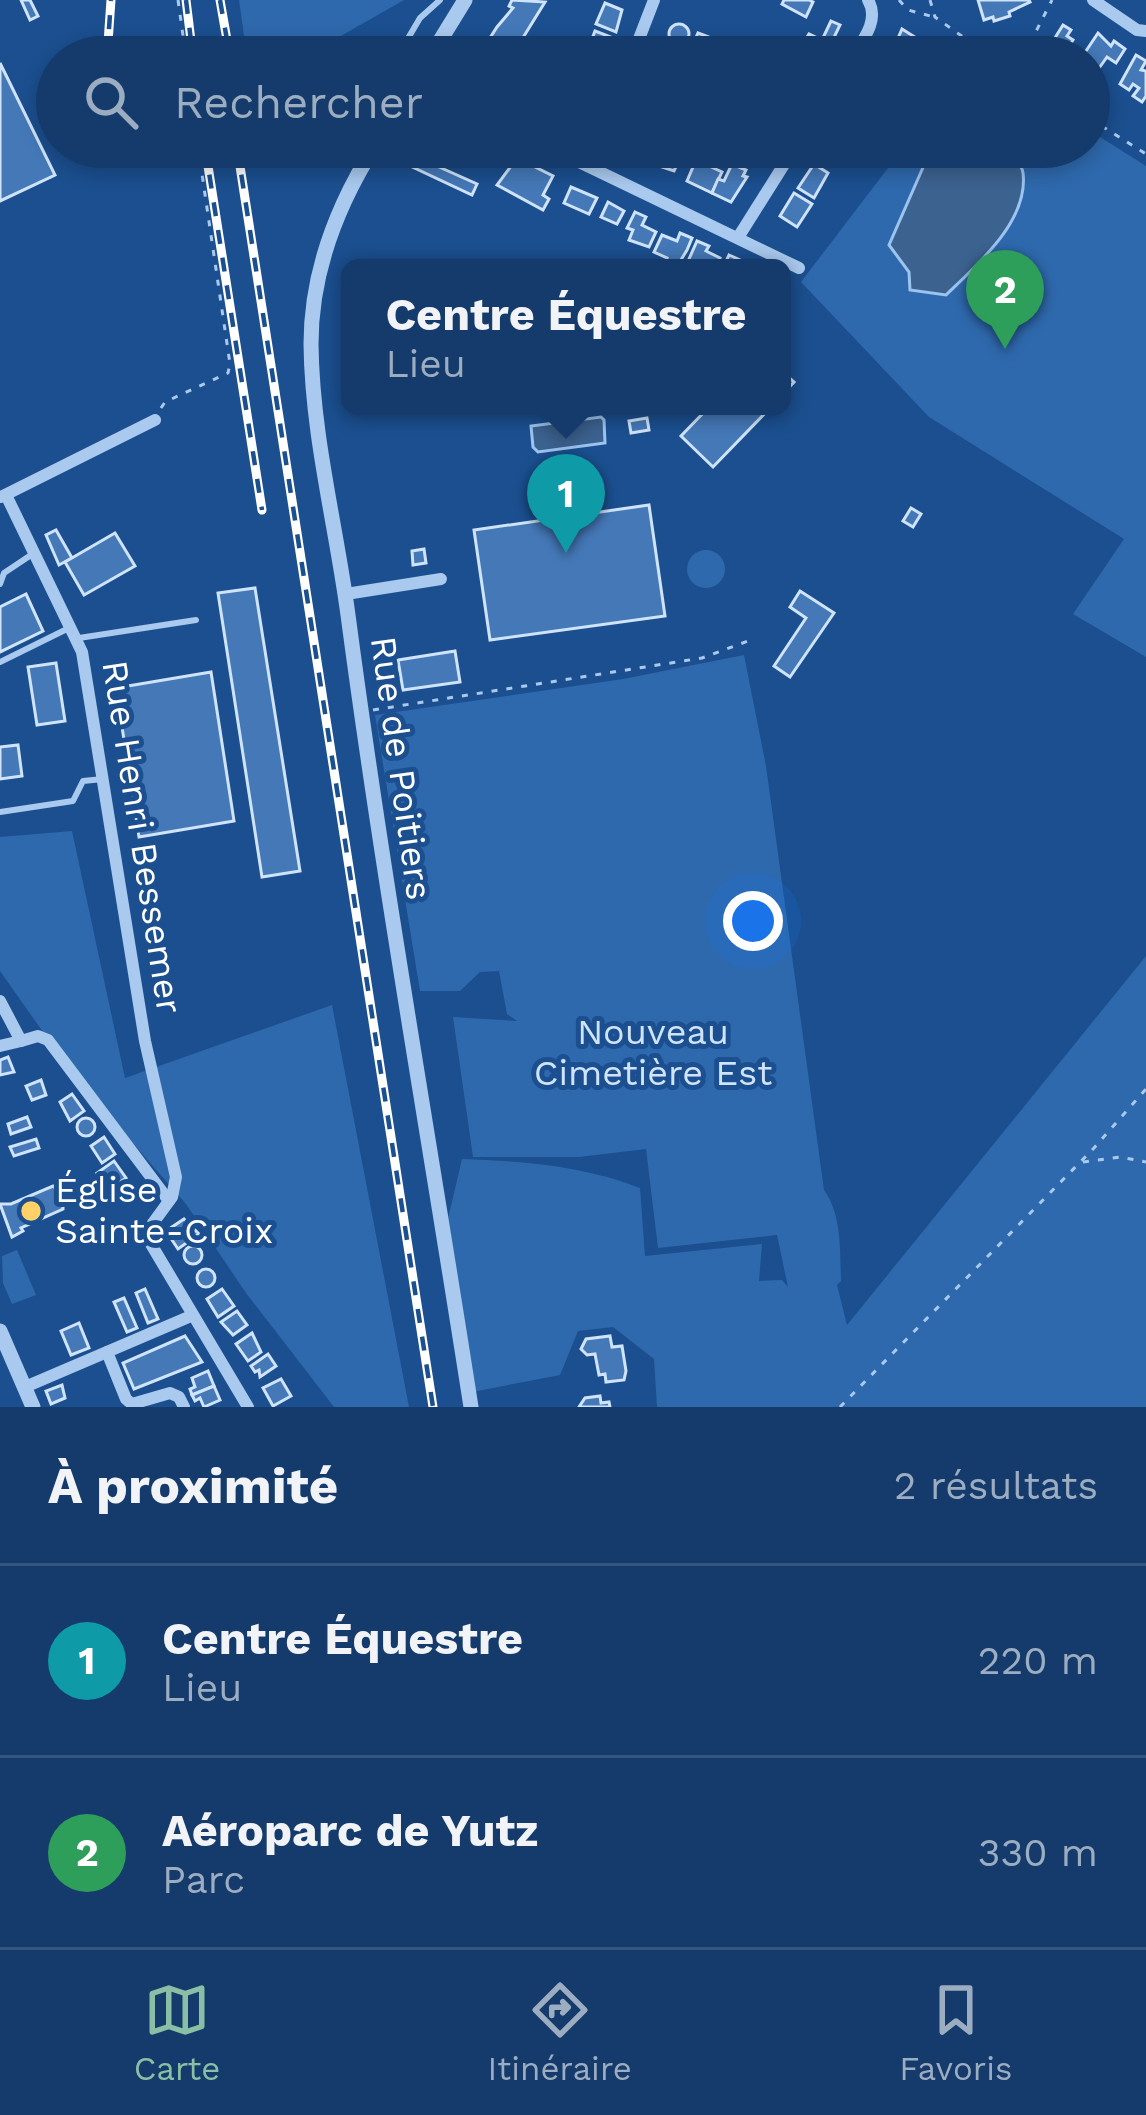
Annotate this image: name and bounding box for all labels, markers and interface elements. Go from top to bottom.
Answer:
search box [36,36,1110,168]
icon: search [78,69,144,135]
text: Rechercher [174,76,423,129]
pin: 2 [966,250,1044,349]
popup [341,259,791,415]
text: Centre Équestre [385,288,747,341]
text: Lieu [385,341,466,386]
pin: 1 [527,454,605,553]
street label: Rue de Poitiers [362,634,440,902]
street label: Rue Henri Bessemer [93,657,191,1017]
your location [723,891,783,951]
park label: Nouveau Cimetière Est [534,1011,772,1094]
place label: Église Sainte-Croix [55,1169,273,1252]
marker: Église Sainte-Croix [18,1198,44,1224]
text: À proximité [48,1456,338,1515]
text: 2 résultats [894,1463,1098,1508]
text: Centre Équestre [162,1612,523,1665]
text: 1 [79,1638,95,1683]
text: 220 m [978,1638,1098,1683]
text: Lieu [162,1665,242,1710]
text: Aéroparc de Yutz [162,1804,538,1857]
text: 2 [75,1830,99,1875]
text: 330 m [978,1830,1098,1875]
text: Parc [162,1857,245,1902]
tab: Carte [134,1977,220,2088]
tab: Itinéraire [488,1977,632,2088]
tab: Favoris [899,1977,1012,2088]

